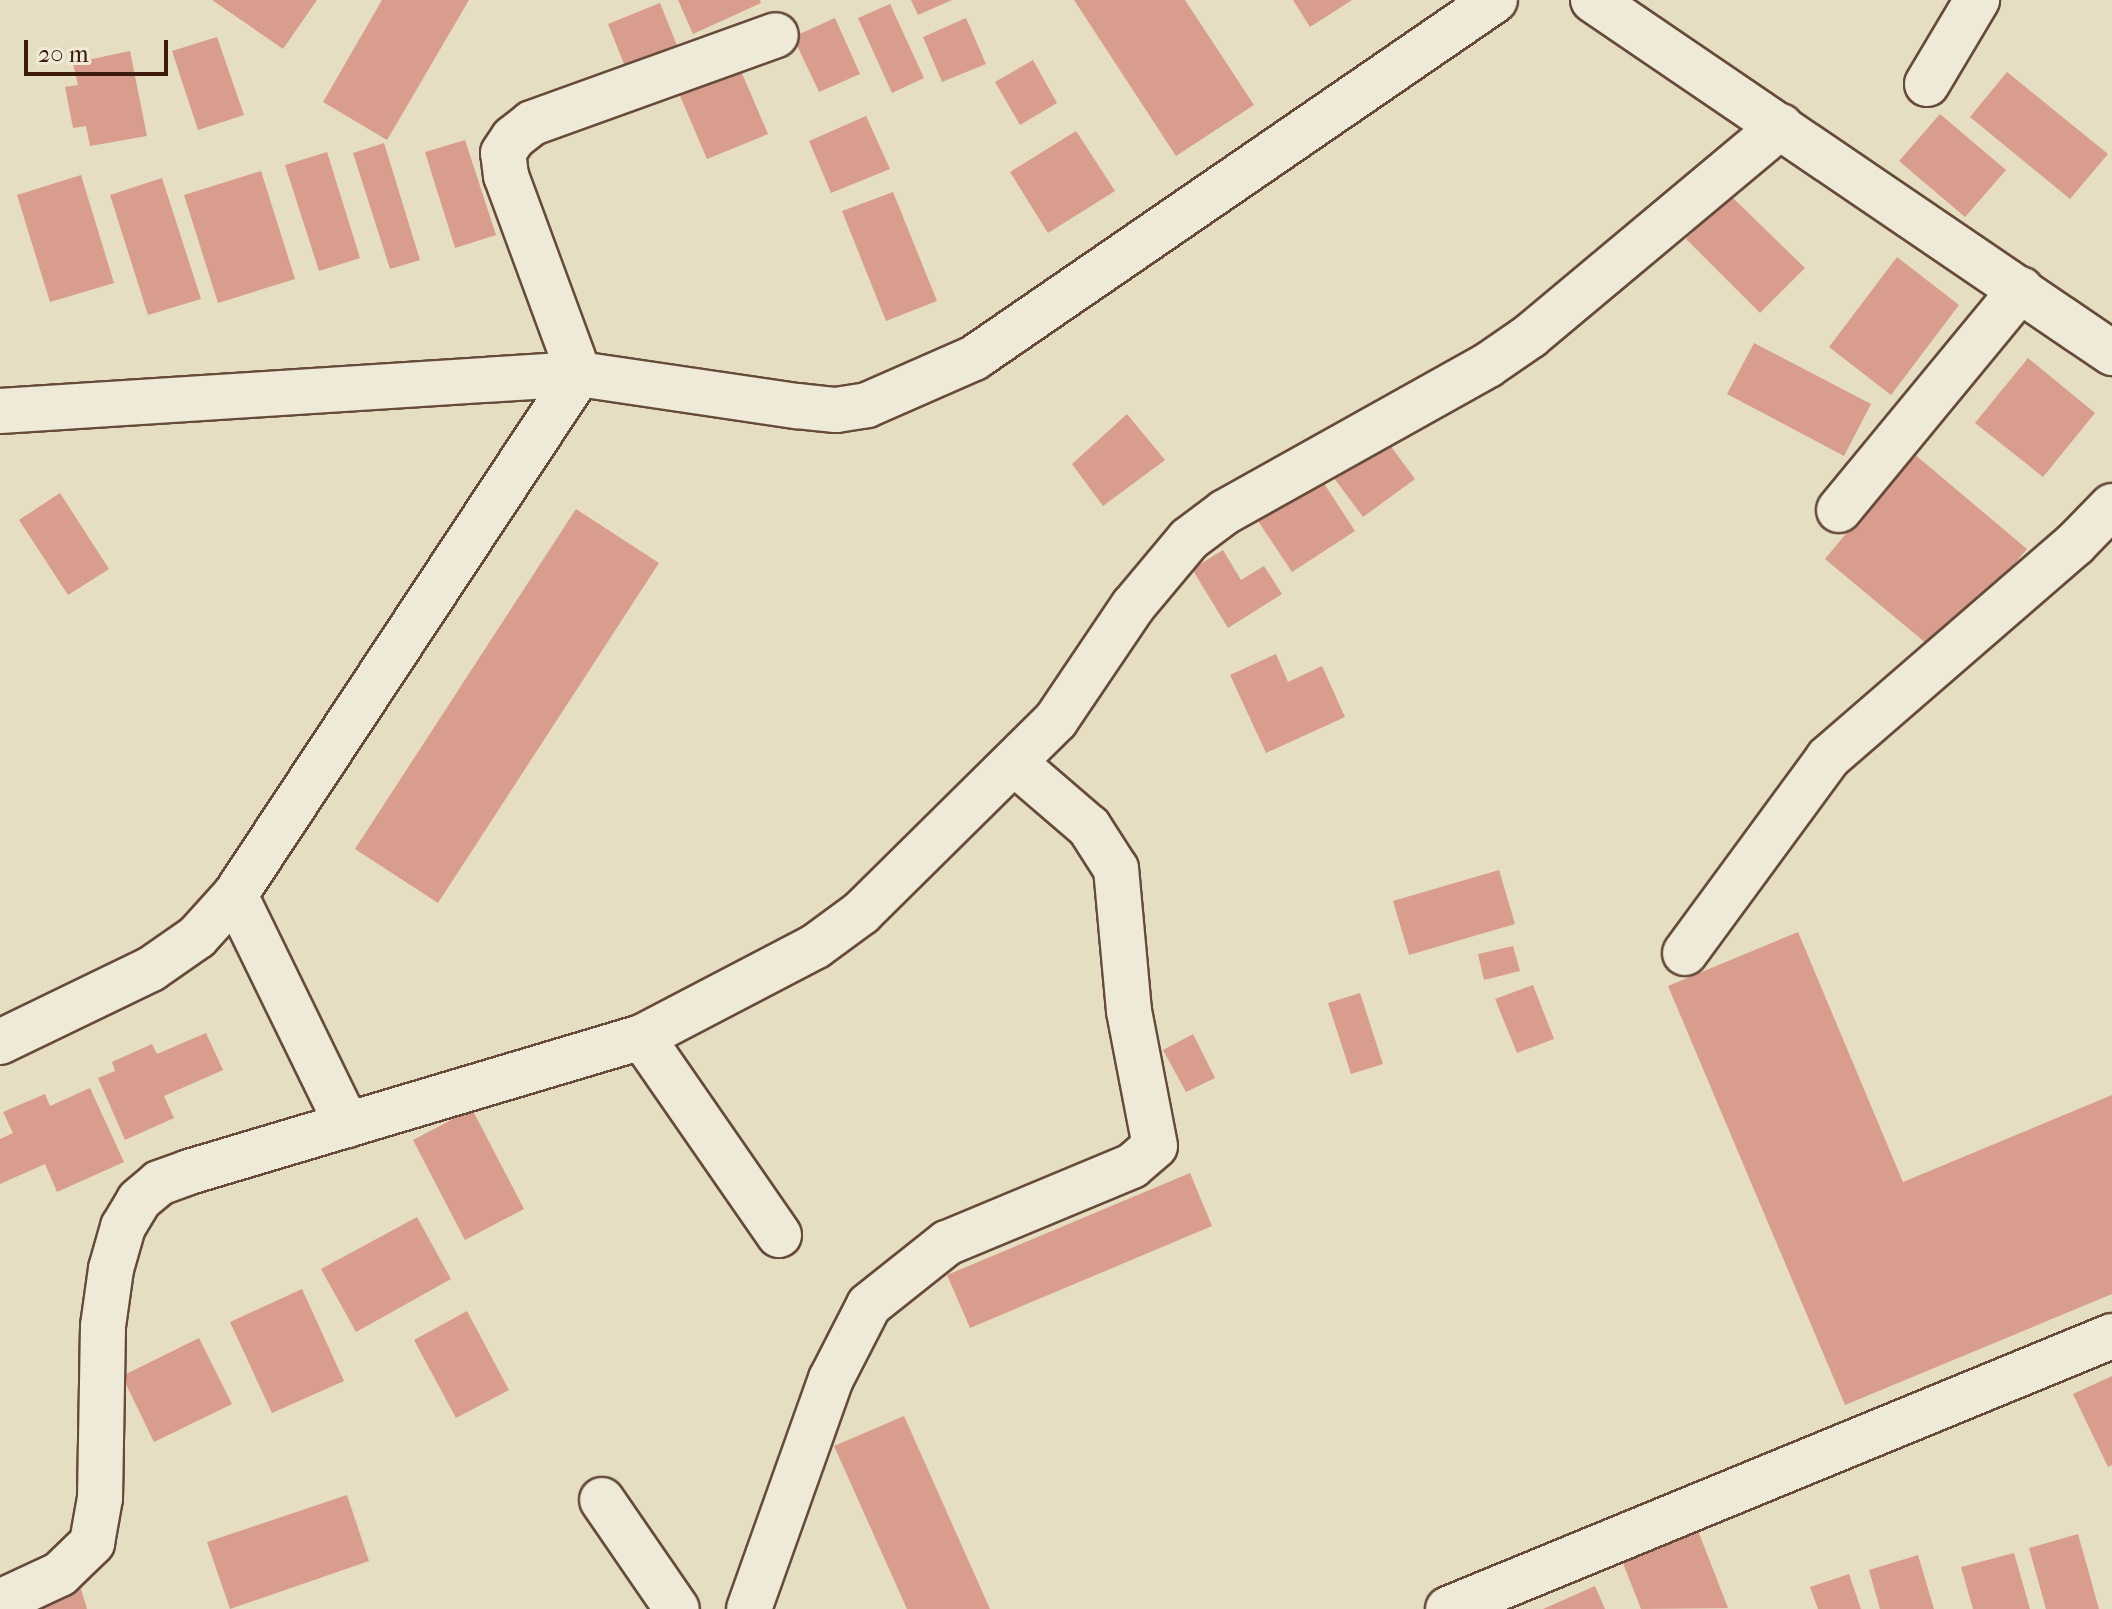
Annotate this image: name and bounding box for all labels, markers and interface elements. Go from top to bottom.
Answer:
scale bar [28,24,172,74]
text: 20 m [38,40,89,68]

